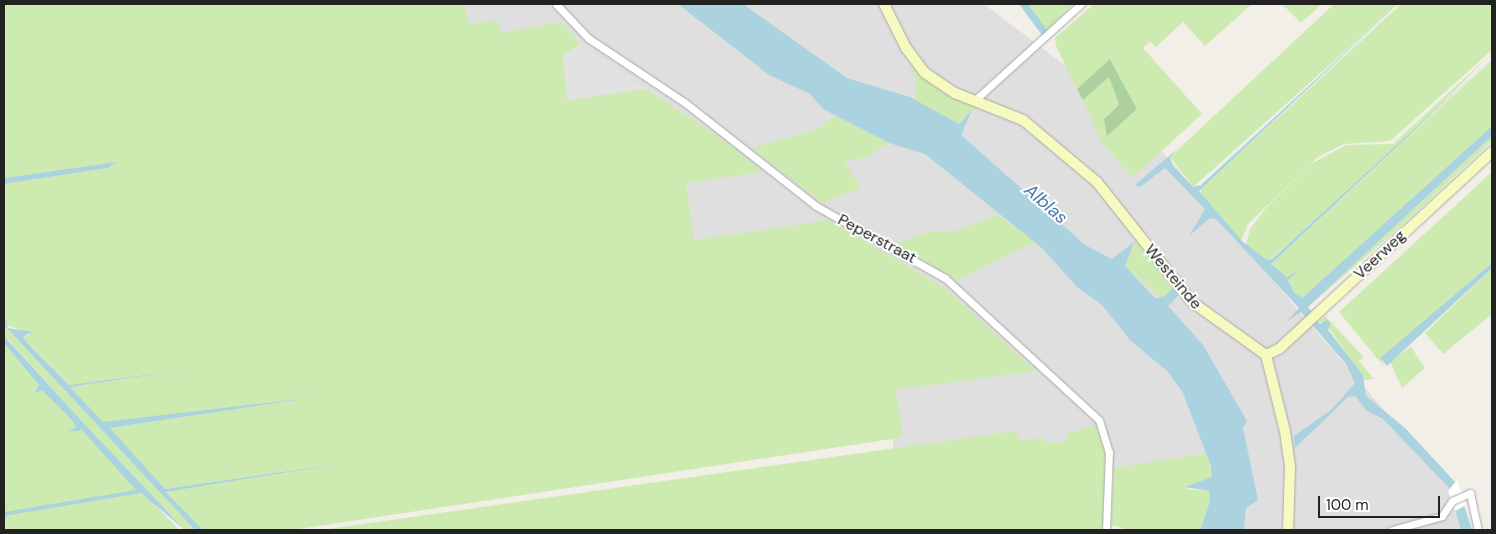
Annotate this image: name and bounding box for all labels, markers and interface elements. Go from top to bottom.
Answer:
water label: Alblas [1020,179,1072,229]
street label: Peperstraat [834,210,920,268]
street label: Veerweg [1350,226,1410,284]
street label: Westeinde [1140,241,1206,313]
scale bar [1321,486,1444,518]
text: 100 m [1326,495,1369,515]

